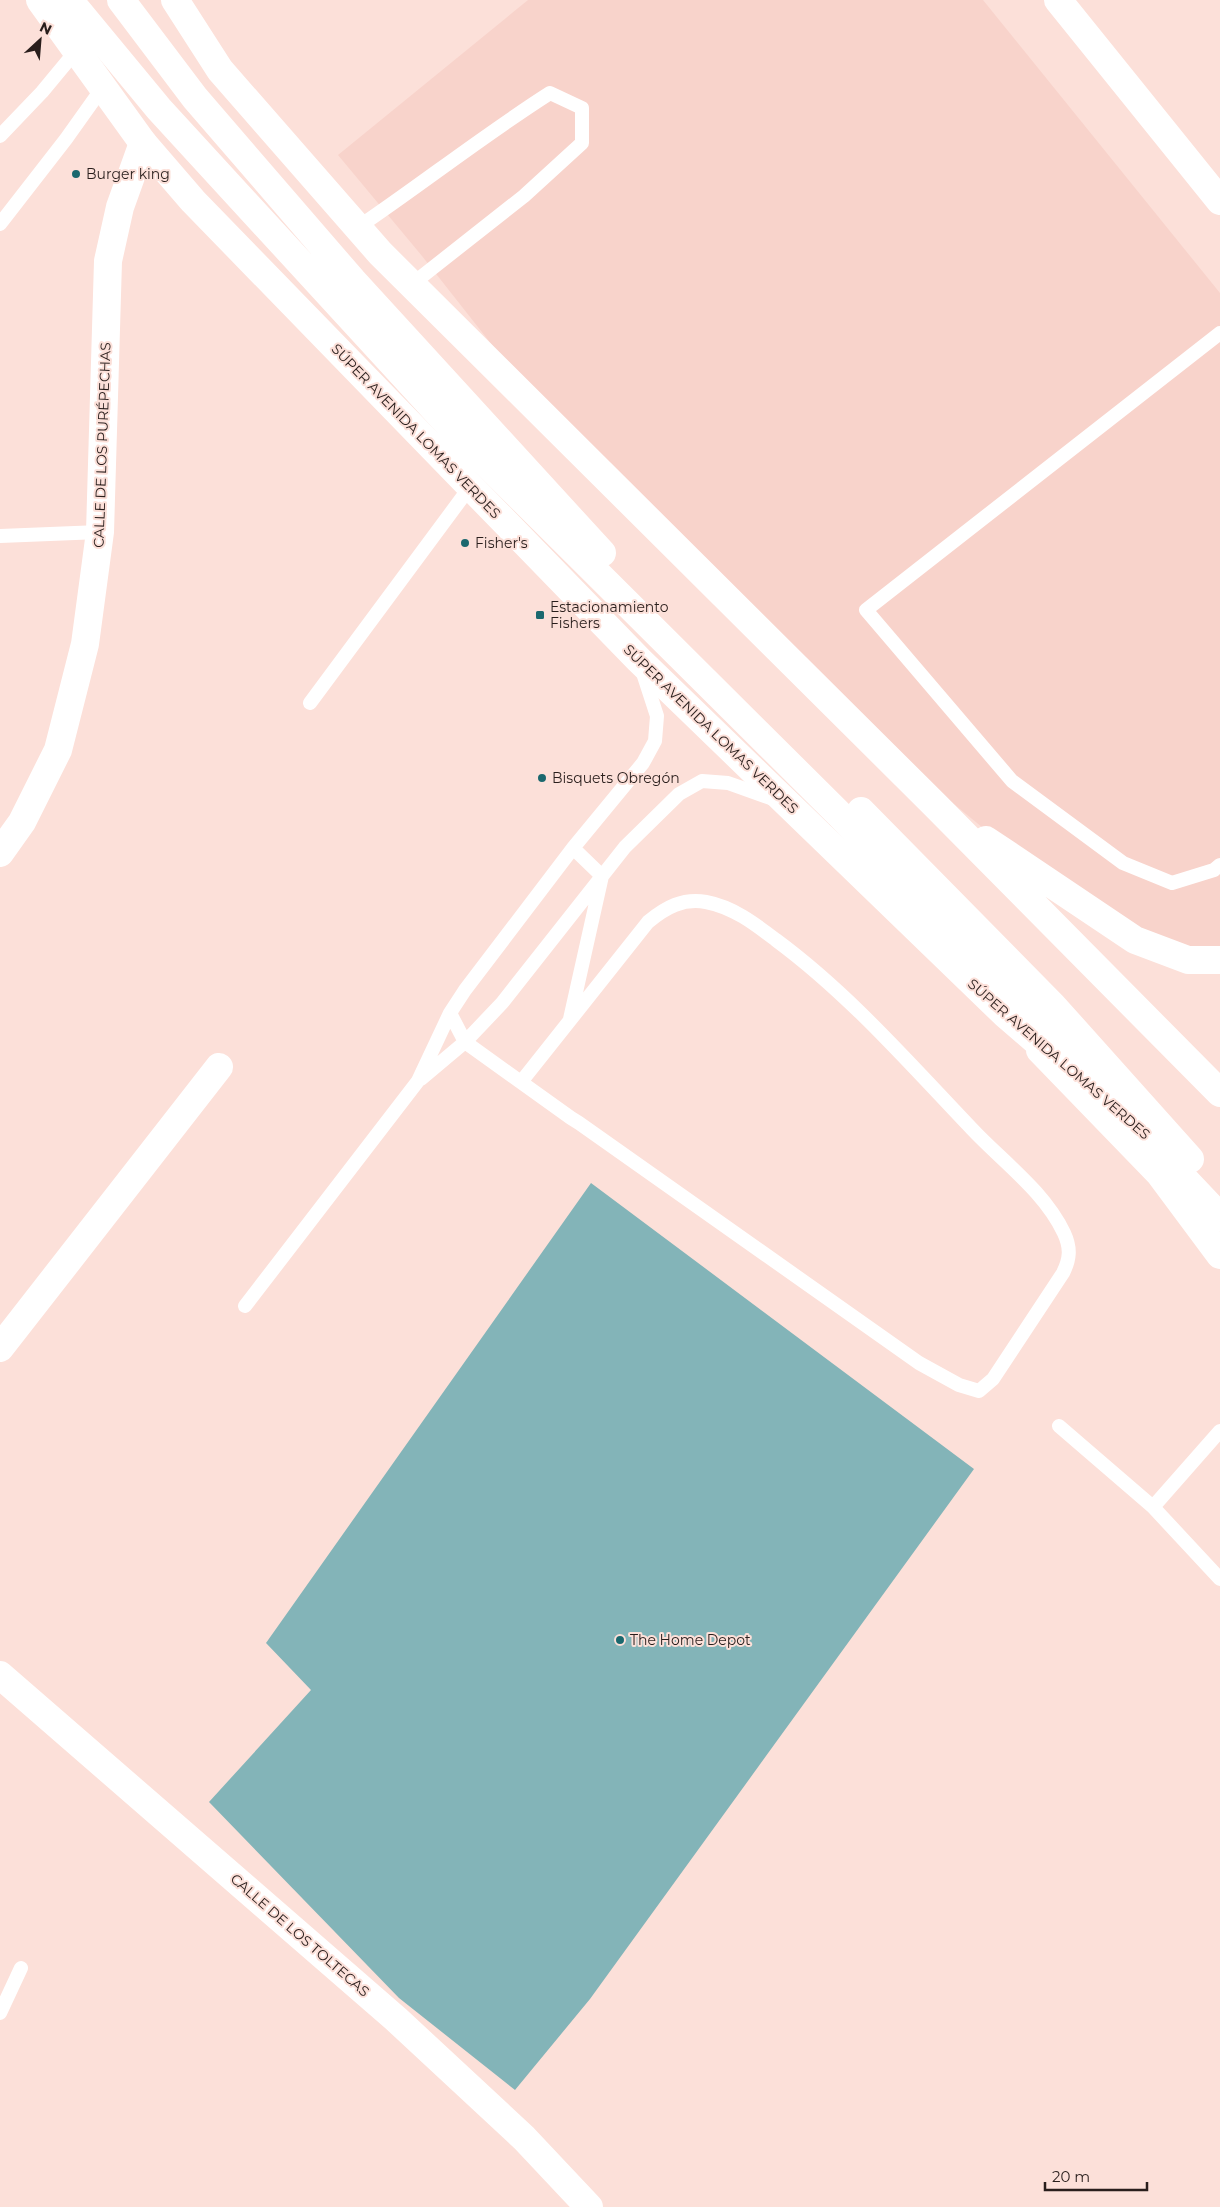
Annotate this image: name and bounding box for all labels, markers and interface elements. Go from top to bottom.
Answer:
north arrow [15,15,65,65]
text: N [37,18,55,39]
place label: Burger king [86,165,170,183]
marker: Burger king [70,168,82,180]
street label: SÚPER AVENIDA LOMAS VERDES [328,340,504,522]
street label: CALLE DE LOS PURÉPECHAS [89,342,115,548]
place label: Fisher's [475,534,528,552]
marker: Fisher's [459,537,471,549]
place label: Estacionamiento Fishers [550,598,669,632]
marker: Estacionamiento Fishers [534,609,546,621]
street label: SÚPER AVENIDA LOMAS VERDES [620,641,802,817]
place label: Bisquets Obregón [552,769,680,787]
marker: Bisquets Obregón [536,772,548,784]
street label: SÚPER AVENIDA LOMAS VERDES [964,975,1154,1143]
place label: The Home Depot [630,1631,751,1649]
marker: The Home Depot [614,1634,626,1646]
street label: CALLE DE LOS TOLTECAS [227,1870,373,2000]
scale bar [1045,2160,1148,2192]
text: 20 m [1052,2167,1090,2186]

